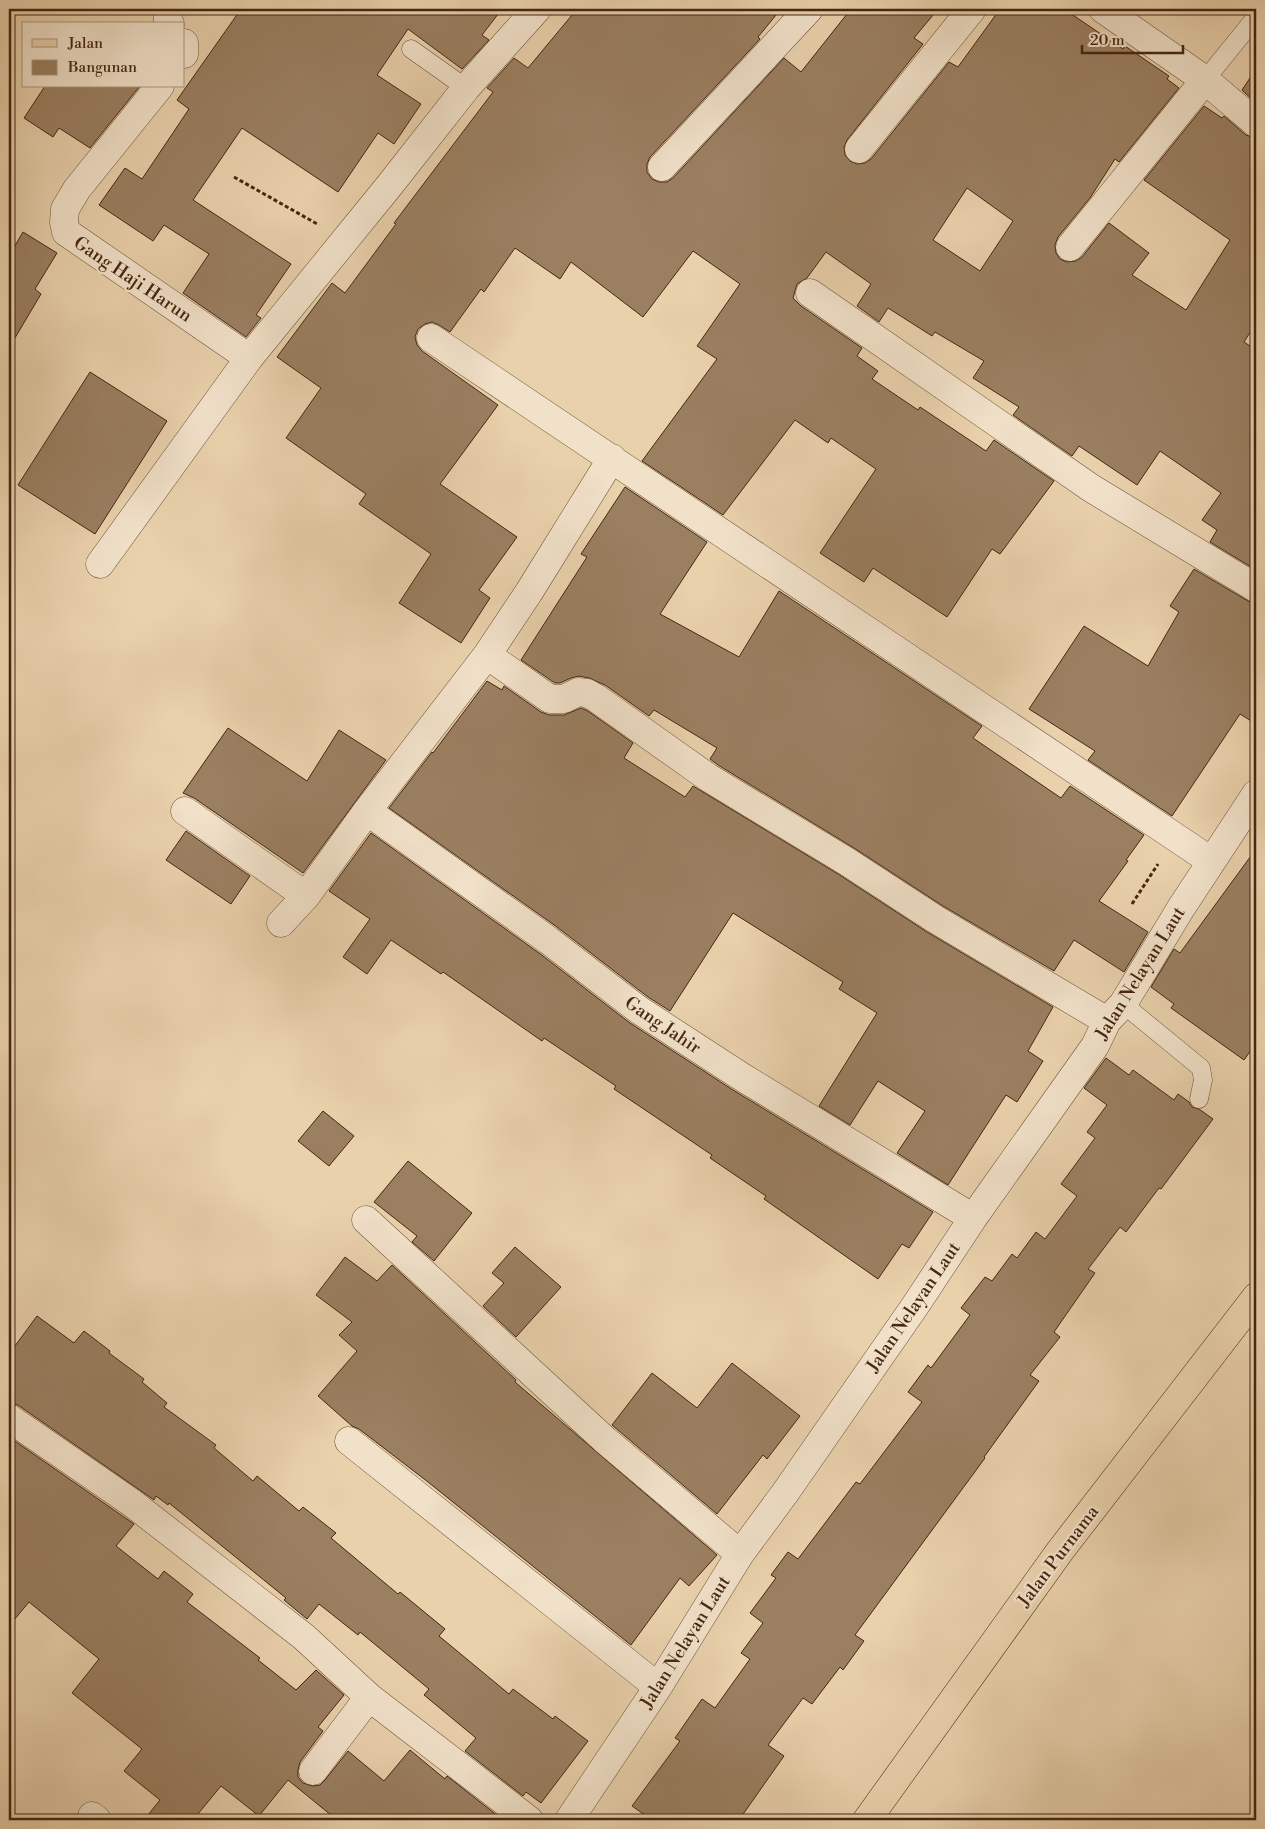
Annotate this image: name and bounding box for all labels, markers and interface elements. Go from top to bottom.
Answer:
legend [22,22,185,88]
scale bar [1082,22,1184,54]
text: 20 m [1090,31,1125,50]
text: Jalan [67,34,103,53]
text: Bangunan [67,58,137,77]
street label: Gang Haji Harun [69,231,197,328]
street label: Jalan Nelayan Laut [1090,902,1191,1045]
street label: Gang Jahir [620,991,706,1059]
street label: Jalan Nelayan Laut [861,1237,966,1378]
street label: Jalan Purnama [1012,1500,1105,1612]
street label: Jalan Nelayan Laut [635,1571,736,1714]

